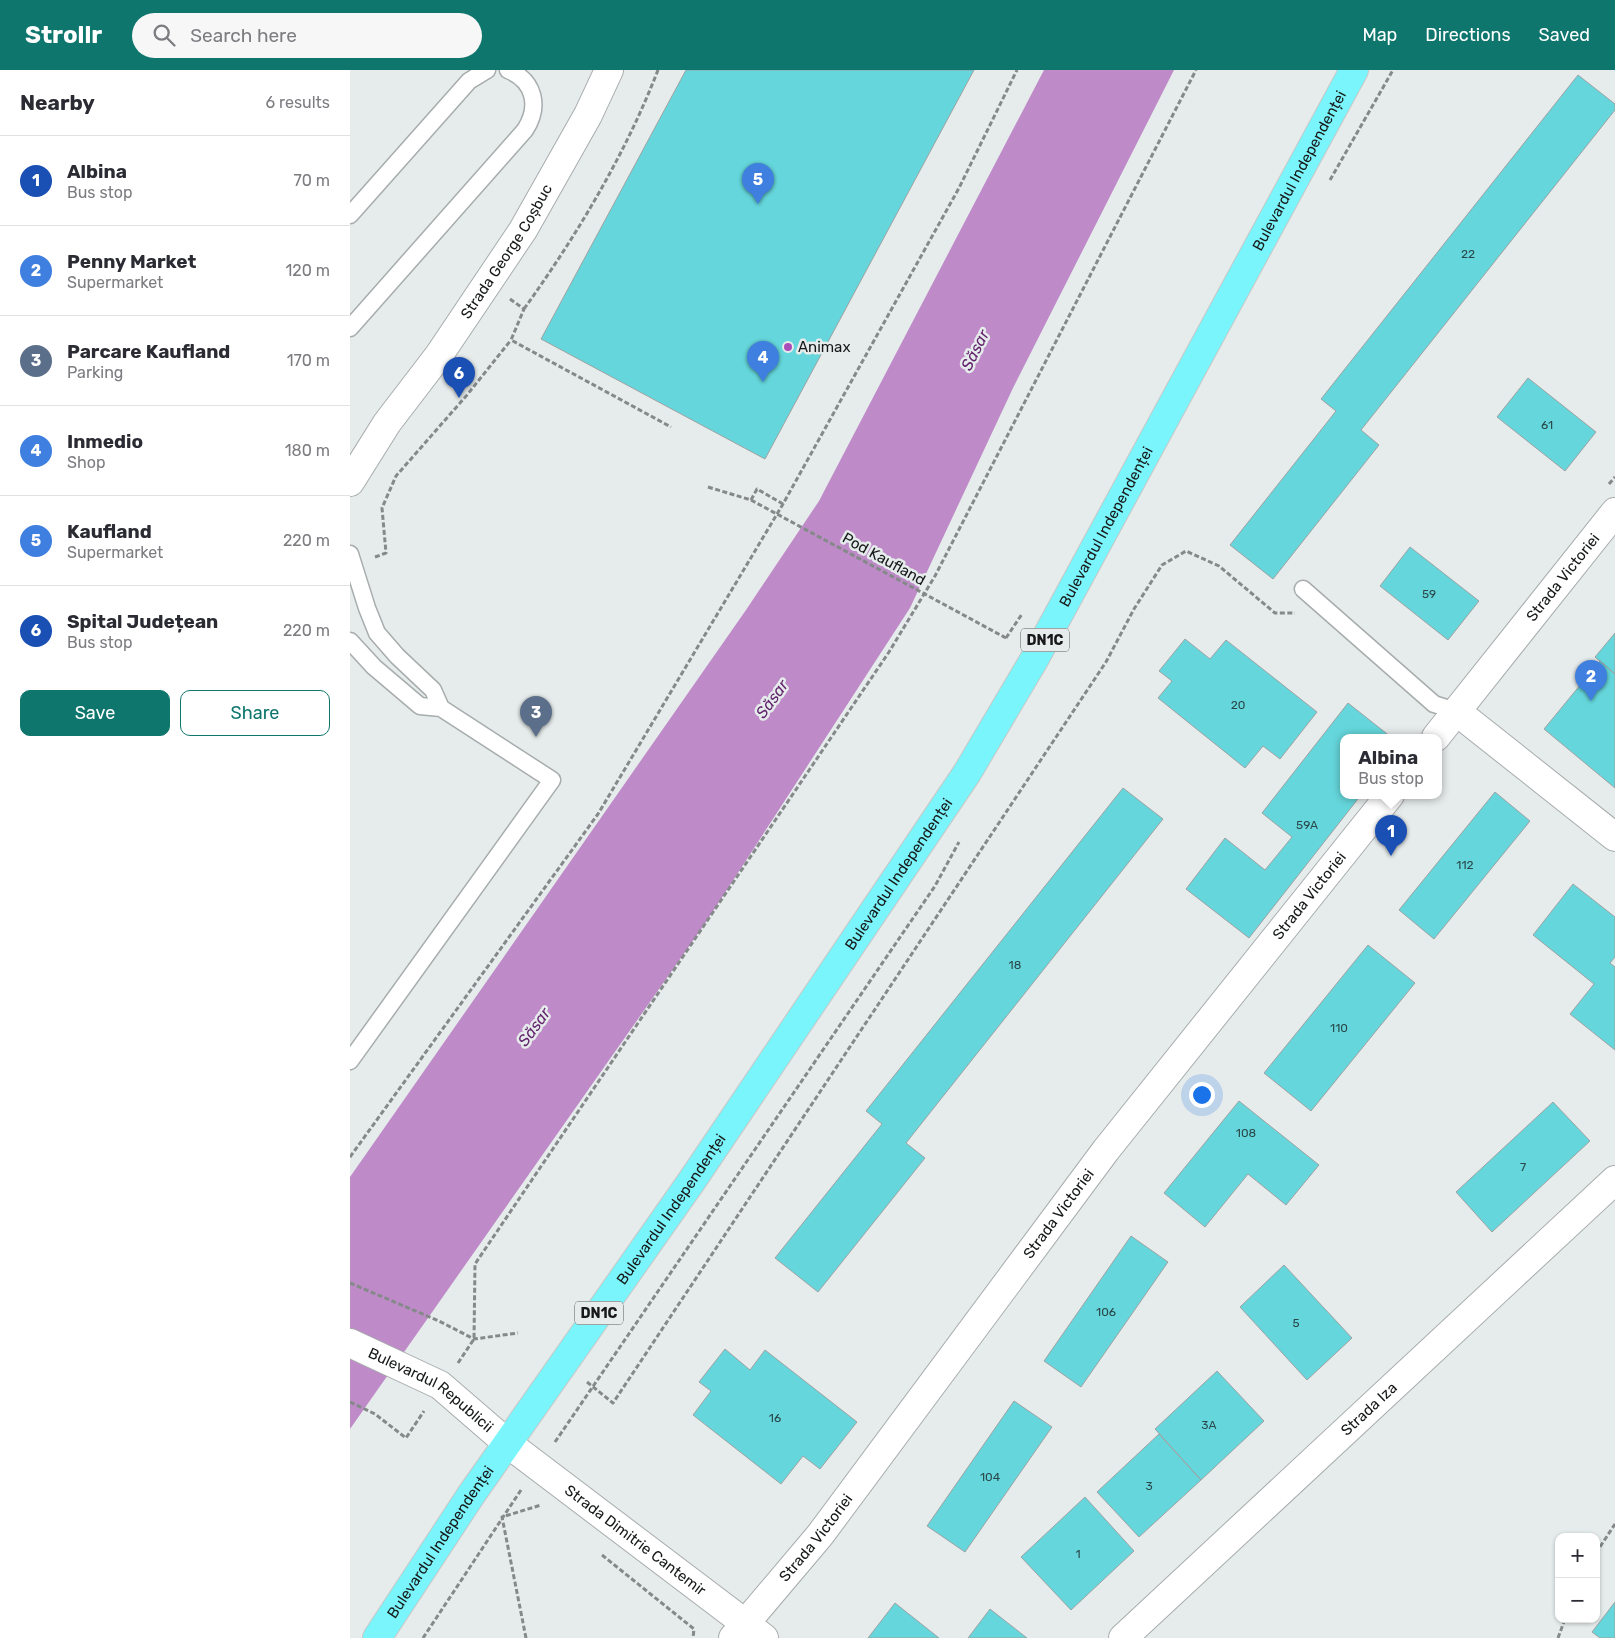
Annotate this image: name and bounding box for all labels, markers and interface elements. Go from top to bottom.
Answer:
search box [132,13,482,58]
text: Strollr [25,21,102,49]
icon: search [150,21,178,49]
text: Search here [190,24,297,47]
text: Map [1362,24,1397,46]
text: Directions [1425,24,1511,46]
text: Saved [1539,24,1590,46]
street label: Bulevardul Independenței [1249,88,1350,254]
text: Nearby [20,90,95,115]
text: 6 results [265,93,330,112]
text: Albina [67,160,127,183]
pin: 5 [742,163,774,204]
text: 1 [32,171,40,190]
text: 70 m [293,171,330,190]
street label: Strada George Coșbuc [457,181,556,322]
text: Bus stop [67,183,133,202]
house number: 22 [1461,247,1475,261]
text: Penny Market [67,250,196,273]
text: 2 [31,261,41,280]
text: 120 m [285,261,330,280]
text: Supermarket [67,273,163,292]
water label: Săsar [957,326,994,373]
place label: Animax [798,338,850,356]
text: Parcare Kaufland [67,340,230,363]
pin: 4 [747,341,779,382]
marker: Animax [782,341,794,353]
text: 3 [31,351,41,370]
text: 170 m [287,351,330,370]
pin: 6 [443,357,475,398]
text: Parking [67,363,123,382]
house number: 61 [1541,418,1553,432]
text: Inmedio [67,430,143,453]
text: 4 [31,441,41,460]
text: 180 m [285,441,330,460]
street label: Bulevardul Independenței [1056,444,1157,610]
text: Shop [67,453,105,472]
text: Kaufland [67,520,152,543]
street label: Pod Kaufland [839,529,929,589]
street label: Strada Victoriei [1523,530,1603,625]
text: 5 [31,531,41,550]
text: 220 m [283,531,330,550]
text: Supermarket [67,543,163,562]
house number: 59 [1422,587,1436,601]
text: Spital Județean [67,610,218,633]
text: 6 [31,621,41,640]
text: 220 m [283,621,330,640]
road number: DN1C [1021,628,1069,652]
text: Bus stop [67,633,133,652]
pin: 2 [1575,660,1607,701]
water label: Săsar [752,675,793,722]
button: Save [20,690,170,736]
button: Share [180,690,330,736]
pin: 3 [520,696,552,737]
house number: 20 [1231,698,1245,712]
popup [1340,734,1442,799]
text: Albina [1358,746,1418,769]
text: Bus stop [1358,769,1424,788]
street label: Bulevardul Independenței [841,795,956,954]
pin: 1 [1375,815,1407,856]
house number: 59A [1296,818,1318,832]
street label: Strada Victoriei [1269,848,1350,943]
house number: 112 [1456,858,1474,872]
house number: 18 [1009,958,1021,972]
water label: Săsar [514,1003,555,1050]
house number: 110 [1330,1021,1348,1035]
your location [1189,1082,1215,1108]
house number: 108 [1236,1126,1256,1140]
street label: Bulevardul Independenței [613,1131,730,1288]
house number: 7 [1520,1160,1526,1174]
street label: Strada Victoriei [1019,1165,1098,1262]
road number: DN1C [575,1302,623,1324]
house number: 106 [1096,1305,1116,1319]
house number: 5 [1292,1316,1300,1330]
street label: Bulevardul Republicii [365,1344,497,1436]
street label: Strada Iza [1337,1379,1401,1440]
house number: 16 [769,1411,781,1425]
house number: 3A [1201,1418,1217,1432]
street label: Bulevardul Independenței [383,1462,498,1622]
house number: 104 [980,1470,1001,1484]
house number: 3 [1145,1479,1153,1493]
street label: Strada Dimitrie Cantemir [561,1481,710,1600]
street label: Strada Victoriei [775,1490,856,1585]
map controls [1555,1533,1600,1623]
button: + [1555,1533,1600,1578]
house number: 1 [1075,1547,1081,1561]
button: − [1555,1578,1600,1623]

